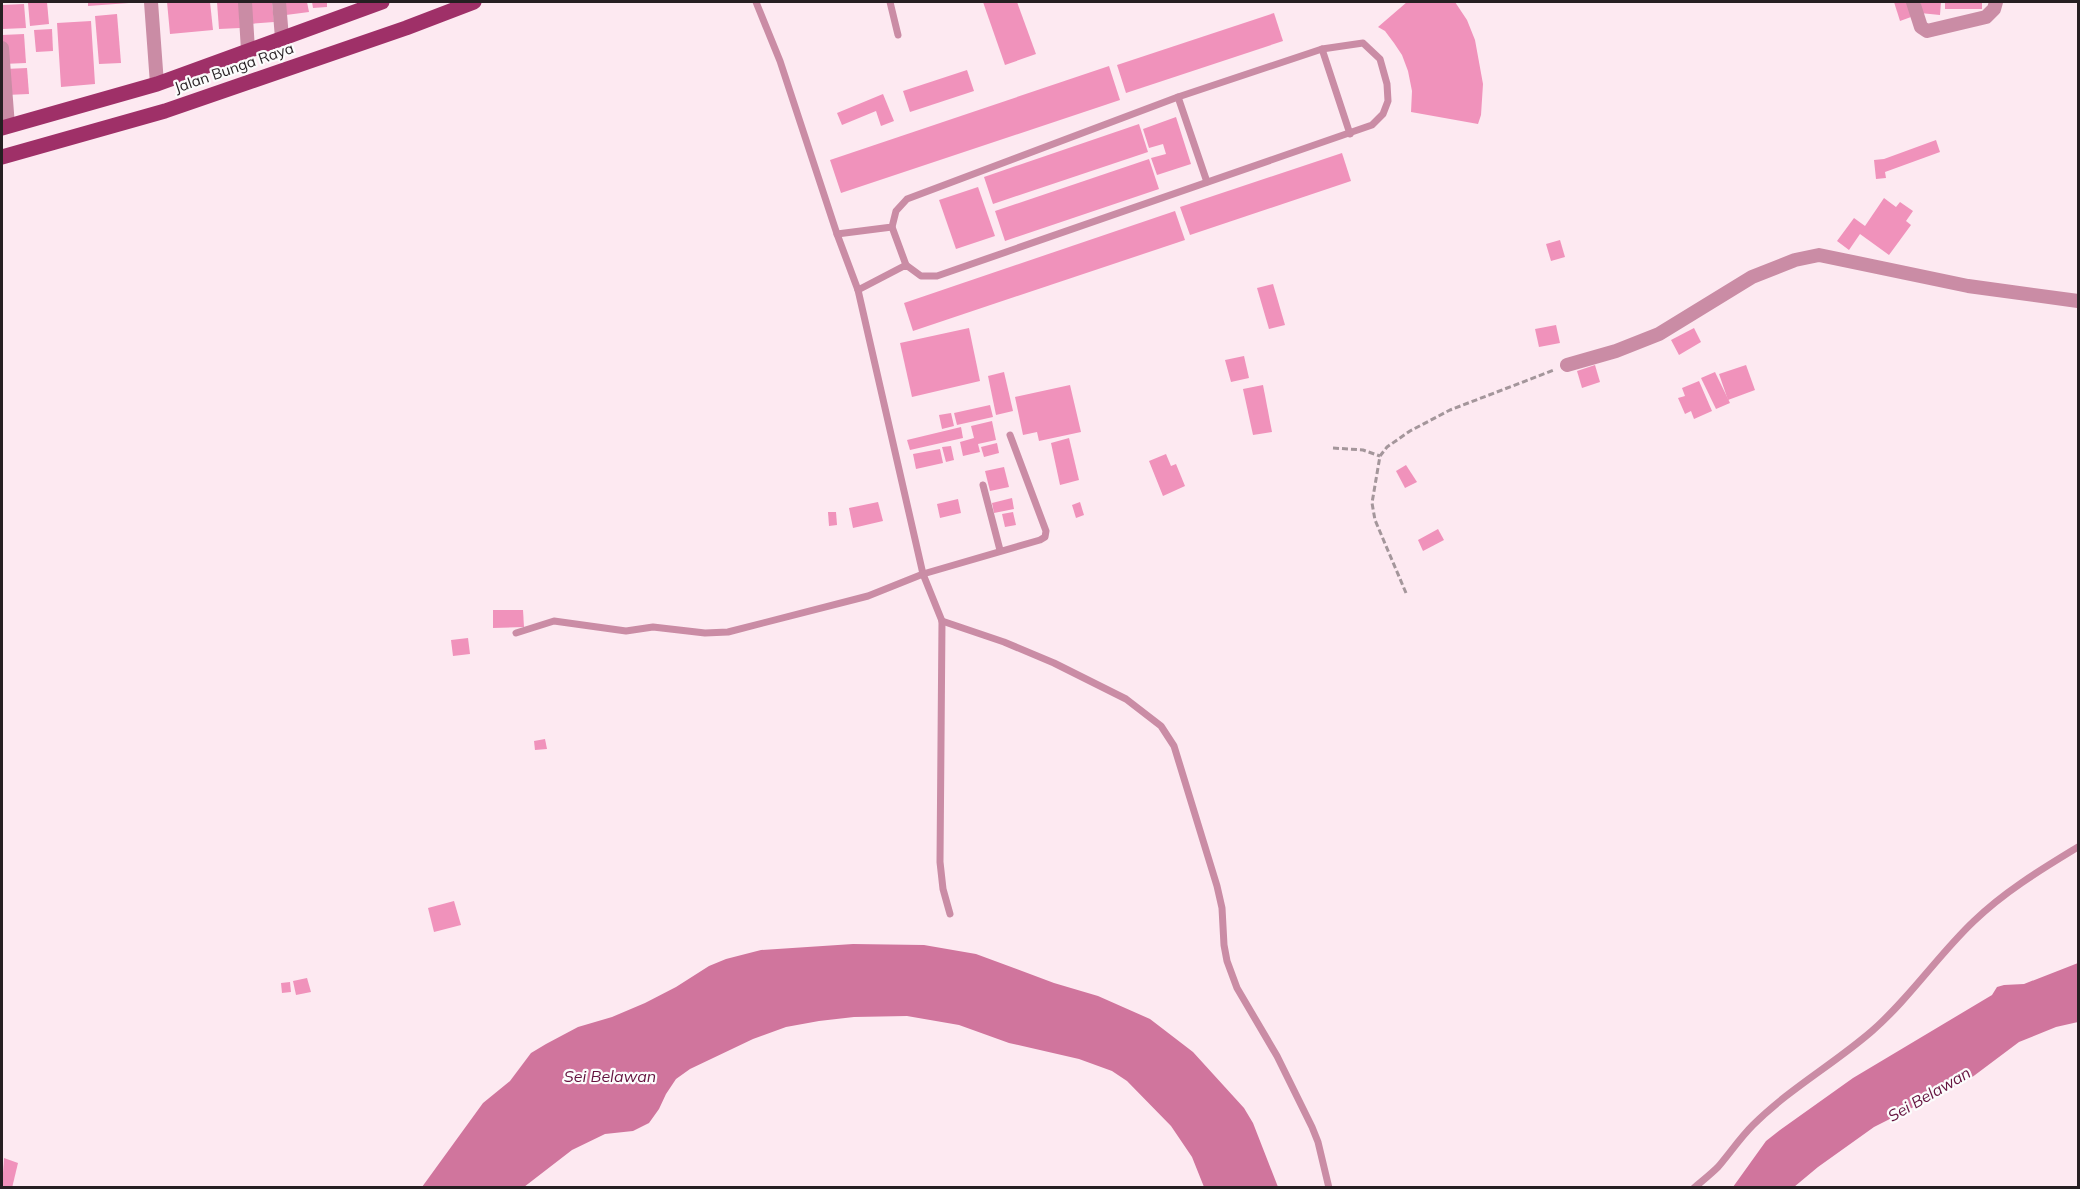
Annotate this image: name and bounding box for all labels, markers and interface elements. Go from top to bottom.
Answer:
street label: Jalan Bunga Raya [172,38,296,97]
water label: Sei Belawan [1884,1062,1974,1126]
water label: Sei Belawan [564,1066,656,1086]

